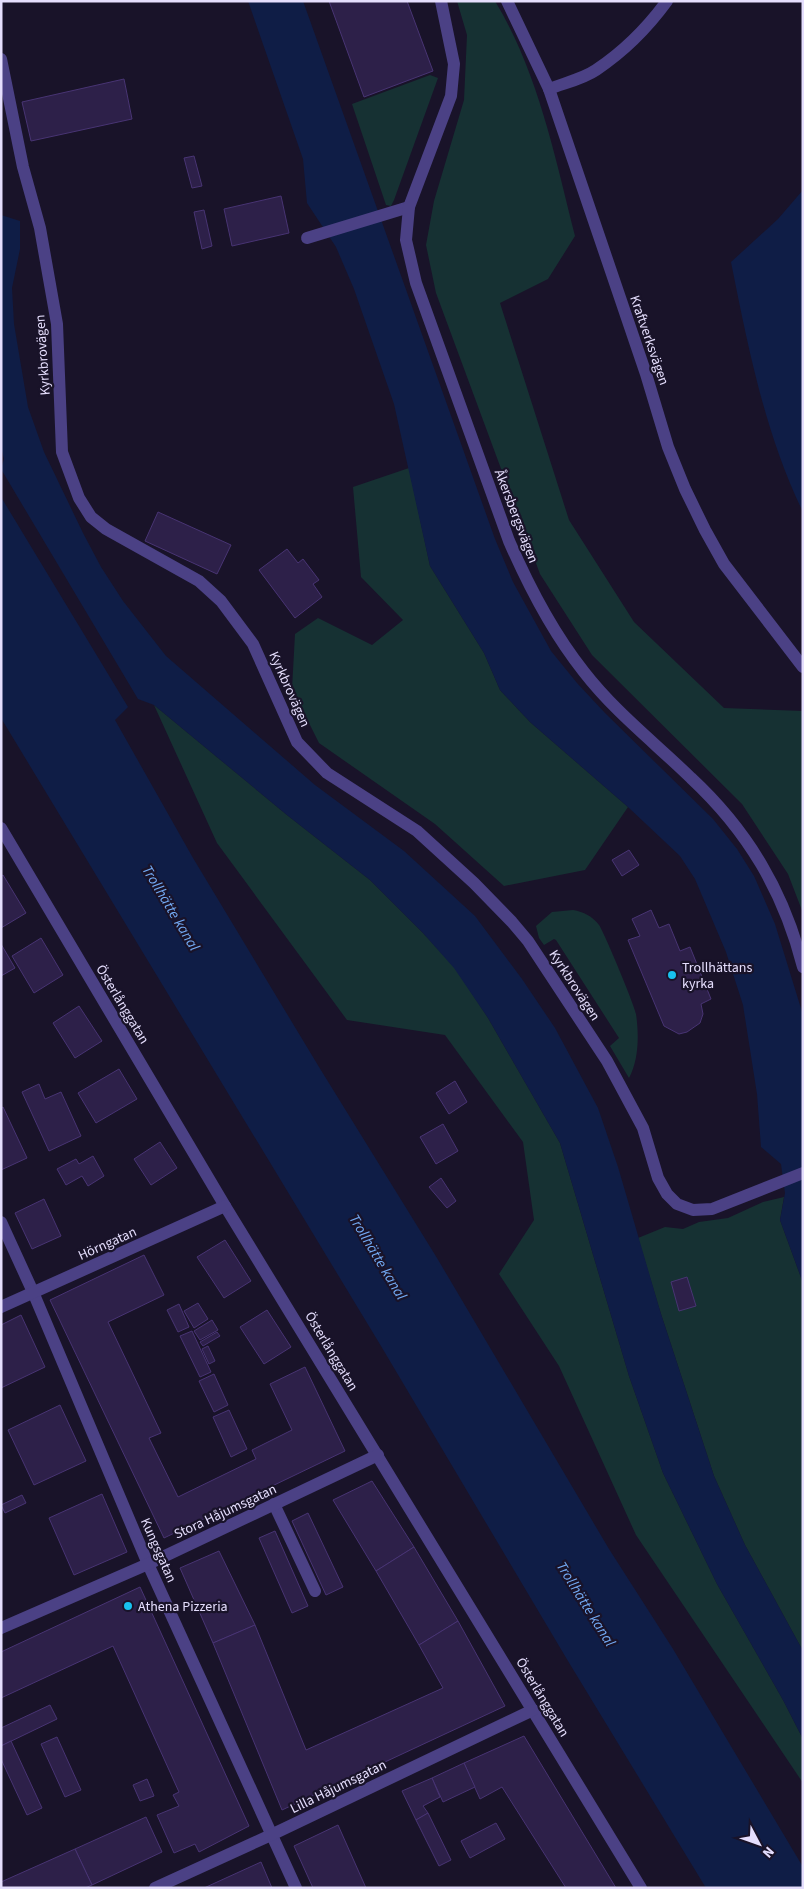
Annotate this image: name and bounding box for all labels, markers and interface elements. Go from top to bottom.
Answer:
street label: Kraftverksvägen [624,293,674,388]
street label: Kyrkbrovägen [30,314,56,396]
street label: Åkersbergsvägen [489,467,543,566]
street label: Kyrkbrovägen [263,648,315,730]
water label: Trollhätte kanal [137,861,205,955]
street label: Kyrkbrovägen [544,946,605,1025]
place label: Trollhättans kyrka [682,958,752,994]
street label: Österlånggatan [91,961,154,1048]
marker: Trollhättans kyrka [666,969,678,981]
water label: Trollhätte kanal [344,1210,412,1304]
street label: Hörngatan [75,1222,140,1266]
street label: Österlånggatan [300,1308,363,1395]
street label: Stora Håjumsgatan [171,1479,280,1544]
street label: Kungsgatan [135,1515,181,1586]
water label: Trollhätte kanal [551,1558,620,1651]
place label: Athena Pizzeria [138,1597,228,1617]
marker: Athena Pizzeria [122,1600,134,1612]
street label: Österlånggatan [511,1654,574,1741]
street label: Lilla Håjumsgatan [287,1755,390,1819]
north arrow [734,1819,784,1869]
text: N [757,1842,779,1862]

